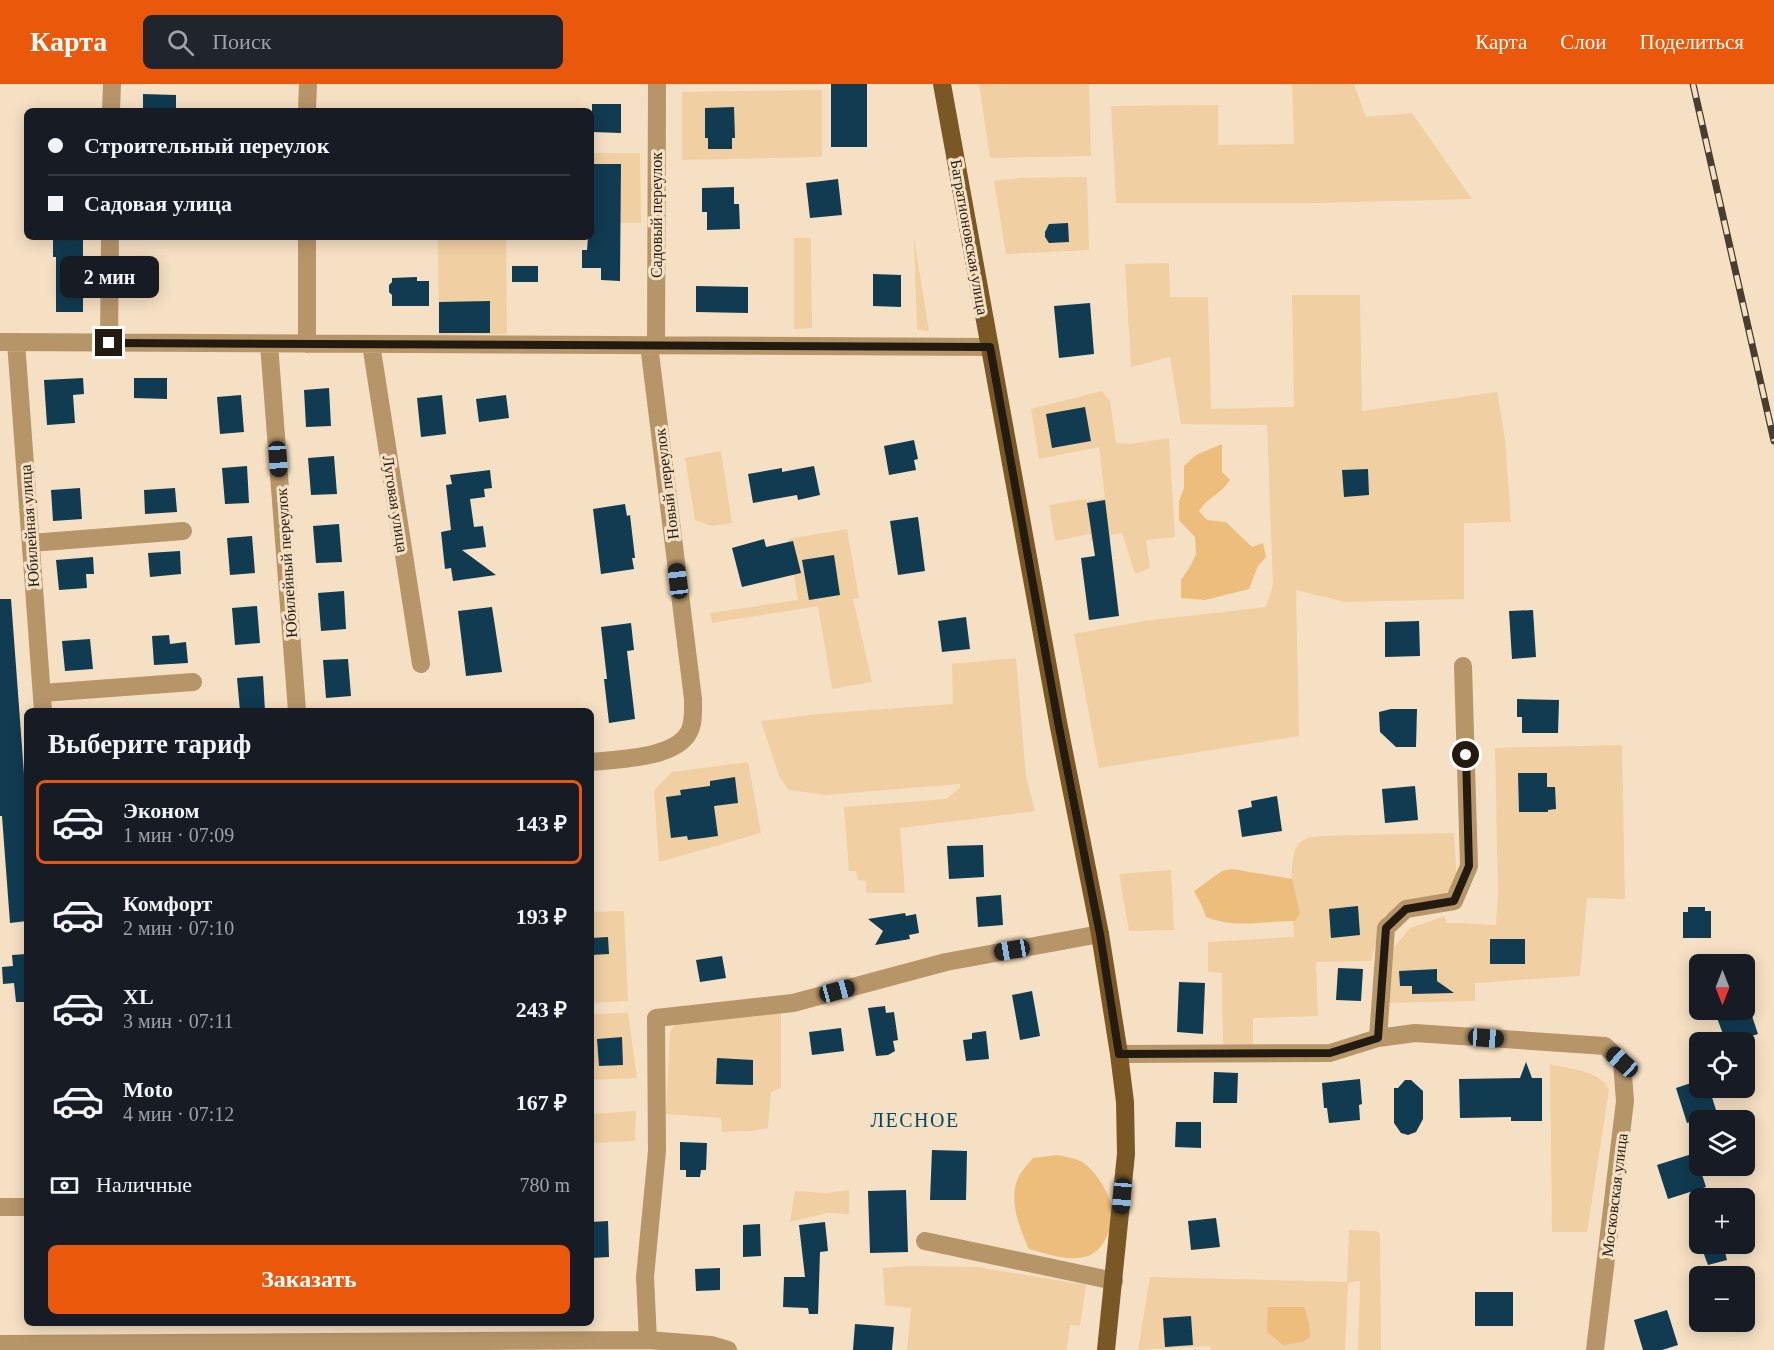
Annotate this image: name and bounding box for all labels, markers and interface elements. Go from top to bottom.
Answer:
search box [143,15,563,69]
text: Карта [30,26,107,57]
icon: search [164,26,197,59]
text: Поиск [212,29,271,54]
text: Карта [1475,30,1527,54]
text: Слои [1560,30,1606,54]
text: Поделиться [1639,30,1744,54]
text: Строительный переулок [84,133,330,158]
street label: Садовый переулок [648,152,666,278]
street label: Багратионовская улица [946,158,992,316]
text: Садовая улица [84,191,232,216]
callout: 2 мин [60,256,158,298]
text: 2 мин [84,266,135,288]
route end [95,329,122,356]
street label: Новый переулок [651,427,683,540]
car [268,440,288,478]
street label: Луговая улица [378,454,412,554]
street label: Юбилейная улица [17,464,43,588]
street label: Юбилейный переулок [273,487,301,638]
car [667,562,689,600]
text: Выберите тариф [48,729,251,759]
route start [1452,741,1479,768]
icon: car [51,795,105,849]
text: Эконом [123,798,200,823]
text: 143 ₽ [516,811,567,836]
text: 1 мин · 07:09 [123,824,234,846]
icon: car [51,888,105,942]
text: Комфорт [123,891,212,916]
text: 193 ₽ [516,904,567,929]
text: 2 мин · 07:10 [123,917,234,939]
car [993,938,1031,962]
north arrow [1689,954,1755,1020]
map controls [1689,954,1755,1332]
car [817,978,857,1004]
icon: car [51,981,105,1035]
text: XL [123,984,154,1009]
text: 243 ₽ [516,997,567,1022]
text: 3 мин · 07:11 [123,1010,234,1032]
car [1467,1028,1505,1048]
button: locate [1689,1032,1755,1098]
car [1603,1043,1641,1081]
icon: car [51,1074,105,1128]
text: Moto [123,1077,173,1102]
text: 167 ₽ [516,1090,567,1115]
text: 4 мин · 07:12 [123,1103,234,1125]
district label: ЛЕСНОЕ [870,1109,960,1131]
button: layers [1689,1110,1755,1176]
street label: Московская улица [1598,1132,1632,1258]
icon: cash [48,1169,81,1202]
text: Наличные [96,1172,192,1197]
text: 780 m [519,1174,570,1196]
car [1111,1177,1133,1215]
button: + [1689,1188,1755,1254]
button: Заказать [48,1245,570,1314]
button: − [1689,1266,1755,1332]

